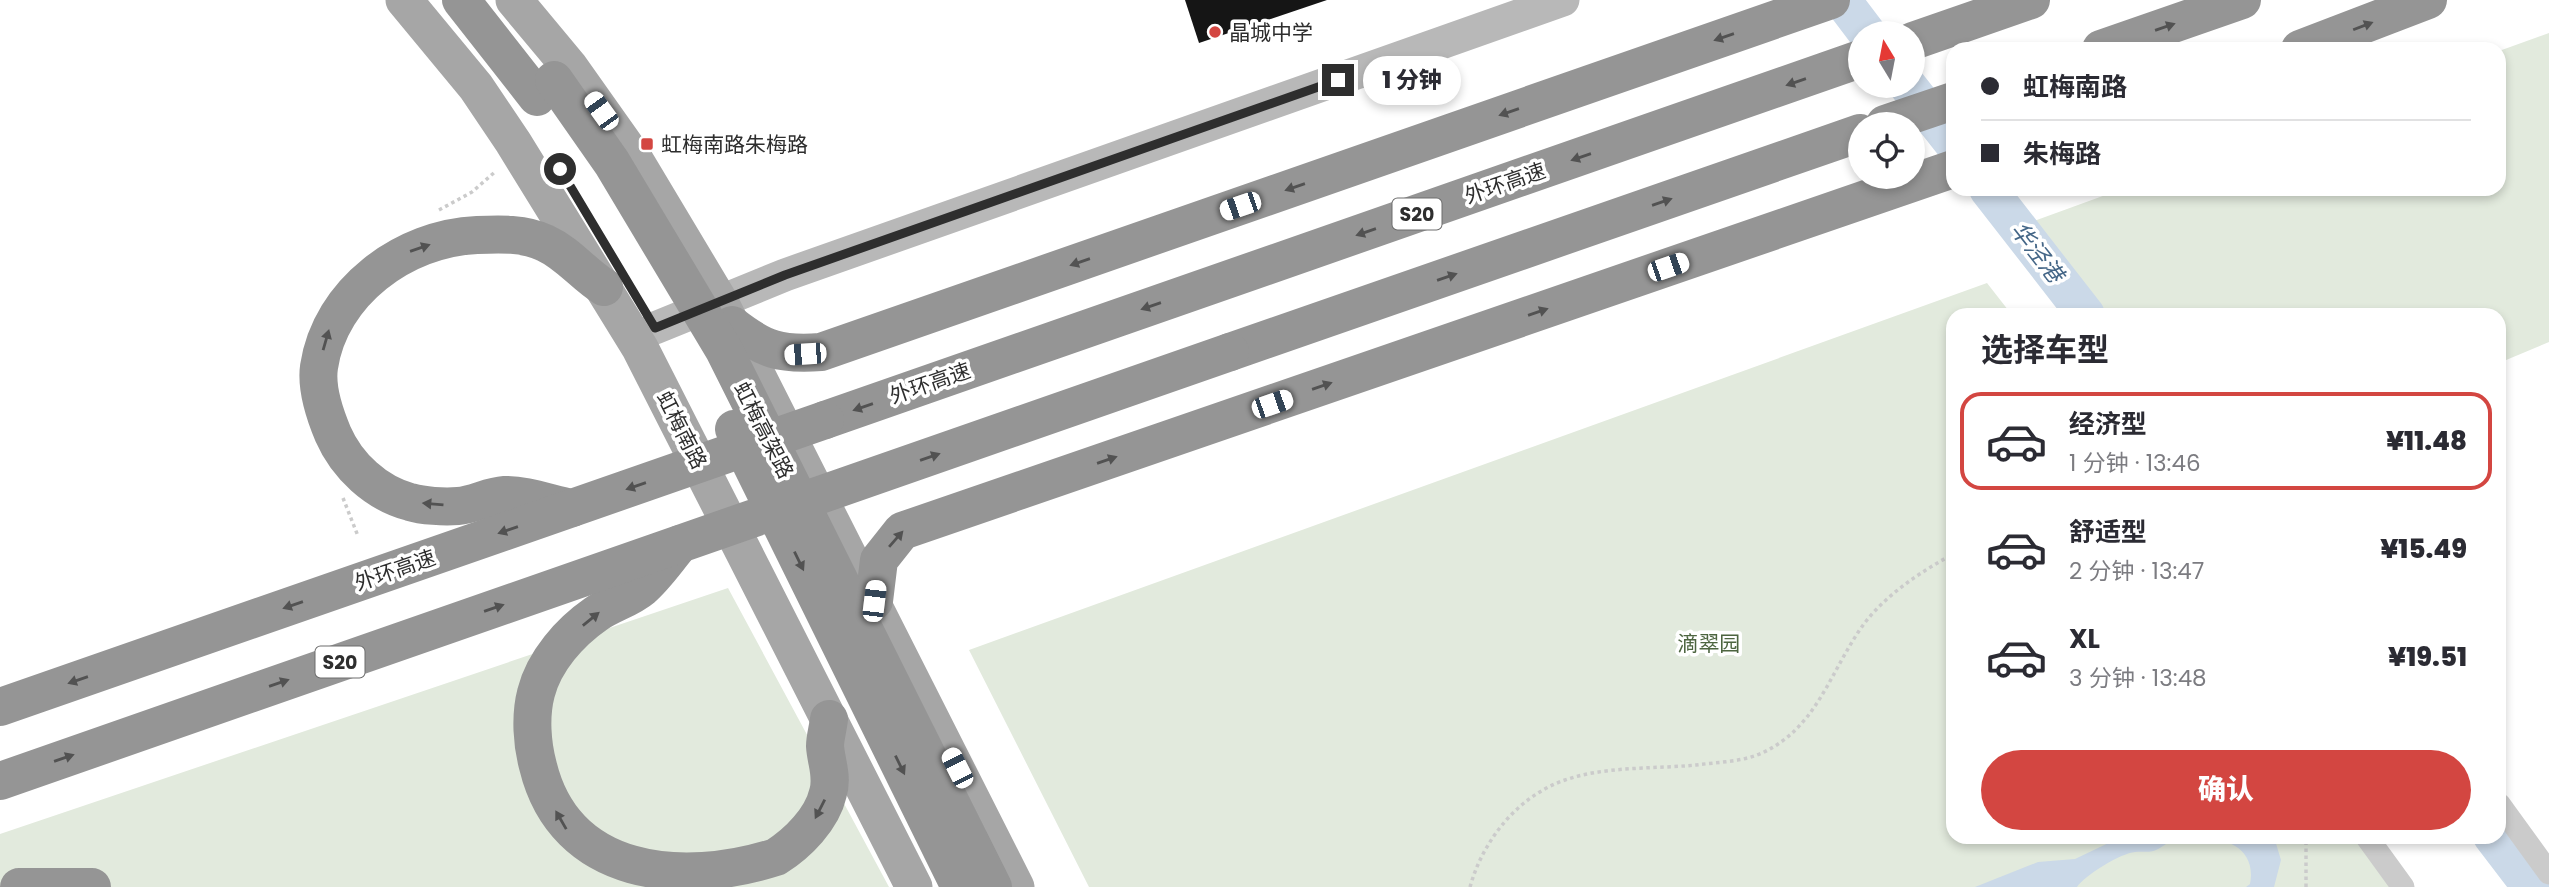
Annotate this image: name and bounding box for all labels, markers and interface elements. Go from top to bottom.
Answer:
place label: 晶城中学 [1229,18,1313,47]
north arrow [1848,21,1925,98]
map controls [1848,21,1925,189]
one-way arrow [2155,21,2176,32]
one-way arrow [2352,21,2373,32]
marker: 晶城中学 [1207,24,1223,40]
one-way arrow [1714,32,1735,43]
callout: 1 分钟 [1362,56,1460,104]
route end [1322,64,1354,96]
text: 1 分钟 [1382,64,1442,96]
text: 虹梅南路 [2023,69,2127,105]
one-way arrow [1785,77,1806,88]
car [581,88,622,134]
one-way arrow [1499,107,1520,118]
button: locate [1848,112,1925,189]
place label: 虹梅南路朱梅路 [661,130,808,159]
marker: 虹梅南路朱梅路 [639,136,655,152]
text: 朱梅路 [2023,136,2101,172]
one-way arrow [1570,152,1591,163]
route start [544,153,576,185]
street label: 外环高速 [1461,156,1549,210]
one-way arrow [1284,182,1305,193]
car [1217,189,1264,223]
one-way arrow [1651,196,1672,207]
road number: S20 [1392,198,1442,230]
water label: 华泾港 [2003,215,2073,291]
one-way arrow [1356,226,1377,237]
one-way arrow [409,242,430,253]
car [1645,250,1692,284]
one-way arrow [1069,257,1090,268]
one-way arrow [1436,271,1457,282]
one-way arrow [1141,301,1162,312]
one-way arrow [1527,306,1548,317]
text: 选择车型 [1981,327,2109,372]
one-way arrow [322,329,332,350]
car [784,342,827,366]
street label: 外环高速 [886,356,974,410]
street label: 虹梅高架路 [727,377,801,483]
one-way arrow [1312,380,1333,391]
street label: 虹梅南路 [650,386,714,474]
car [1249,387,1296,421]
one-way arrow [852,402,873,413]
text: 经济型 [2069,406,2147,442]
icon: car [1985,410,2048,473]
text: ¥11.48 [2386,423,2467,459]
text: 1 分钟 · 13:46 [2069,447,2201,479]
one-way arrow [919,451,940,462]
one-way arrow [1097,454,1118,465]
one-way arrow [626,481,647,492]
one-way arrow [422,499,444,510]
text: 舒适型 [2069,514,2147,550]
icon: car [1985,518,2048,581]
one-way arrow [497,525,518,536]
one-way arrow [888,530,904,548]
text: ¥15.49 [2380,531,2467,567]
street label: 外环高速 [351,543,439,597]
one-way arrow [793,551,804,571]
text: 2 分钟 · 13:47 [2069,555,2204,587]
car [862,579,887,623]
one-way arrow [282,600,303,611]
one-way arrow [484,602,505,613]
one-way arrow [581,612,599,627]
text: XL [2069,621,2100,657]
icon: car [1985,626,2048,689]
park label: 滴翠园 [1678,629,1741,658]
text: ¥19.51 [2388,639,2467,675]
road number: S20 [316,646,364,678]
text: 3 分钟 · 13:48 [2069,662,2207,694]
one-way arrow [68,675,89,686]
one-way arrow [269,677,290,688]
car [939,745,976,791]
button: 确认 [1981,750,2471,830]
one-way arrow [54,752,75,763]
one-way arrow [894,755,905,775]
one-way arrow [815,799,826,819]
one-way arrow [555,811,568,830]

